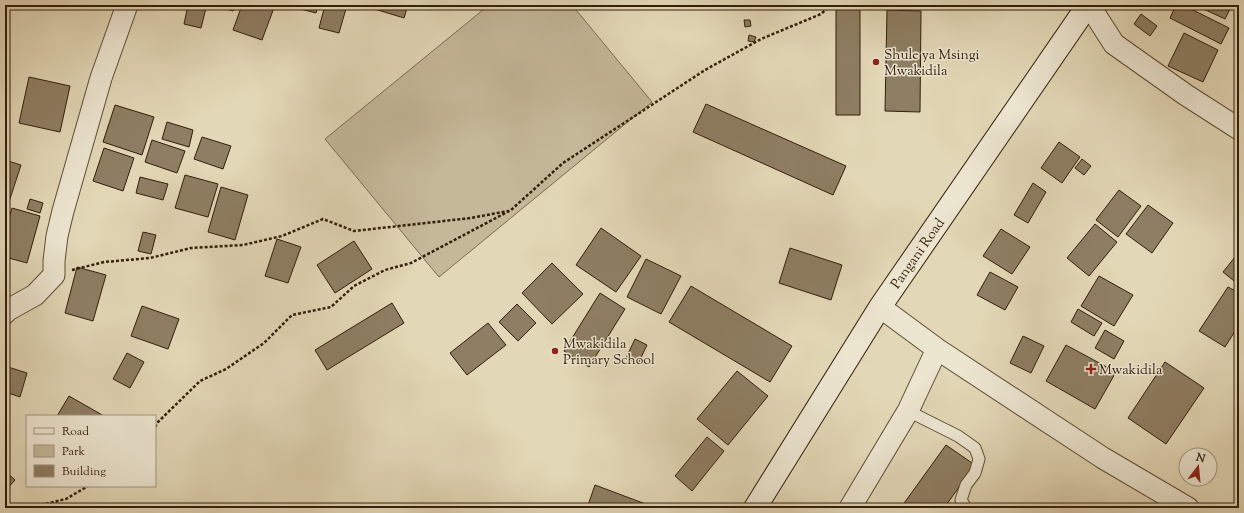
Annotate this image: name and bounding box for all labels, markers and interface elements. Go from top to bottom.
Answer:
place label: Shule ya Msingi Mwakidila [884,46,979,82]
marker: Shule ya Msingi Mwakidila [871,57,881,67]
street label: Pangani Road [887,215,950,294]
place label: Mwakidila Primary School [563,335,655,371]
marker: Mwakidila Primary School [550,346,560,356]
place label: Mwakidila [1099,361,1163,381]
marker: Mwakidila [1086,364,1096,374]
legend [26,415,156,487]
text: Road [62,423,89,441]
text: Park [62,443,85,461]
north arrow [1178,447,1218,487]
text: N [1193,449,1207,467]
text: Building [62,463,106,481]

